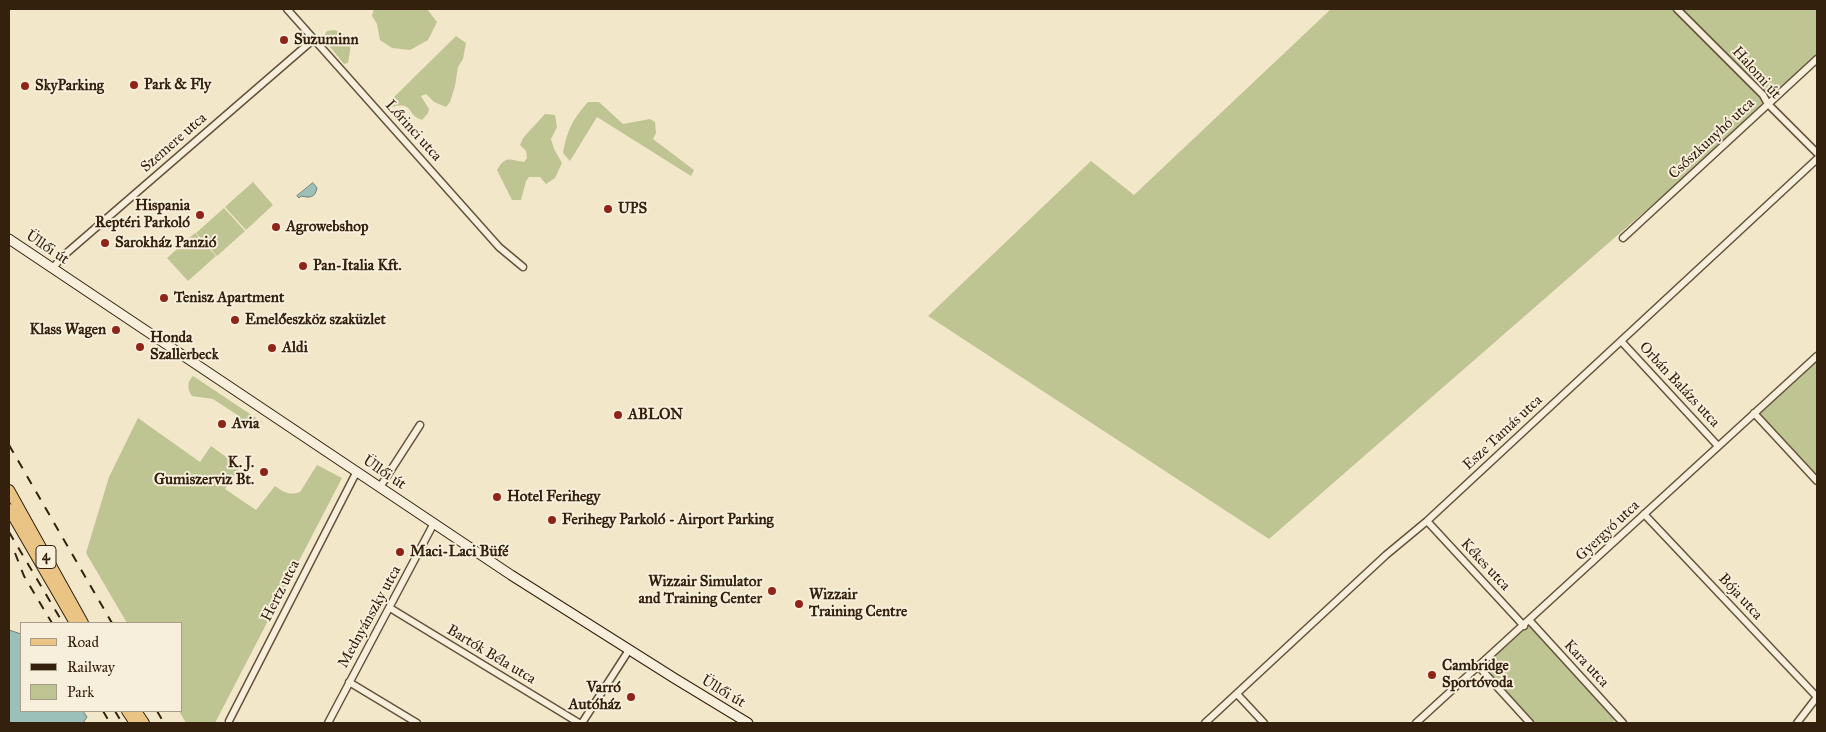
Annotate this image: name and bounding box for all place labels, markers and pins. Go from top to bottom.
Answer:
place label: Suzuminn [294,31,359,49]
marker: Suzuminn [278,34,290,46]
place label: Park & Fly [144,76,211,94]
place label: SkyParking [35,77,104,95]
marker: Park & Fly [128,79,140,91]
marker: SkyParking [19,80,31,92]
place label: Hispania Reptéri Parkoló [95,197,190,232]
place label: UPS [618,200,647,218]
marker: UPS [602,203,614,215]
marker: Hispania Reptéri Parkoló [194,209,206,221]
place label: Agrowebshop [286,218,368,236]
marker: Agrowebshop [270,221,282,233]
place label: Sarokház Panzió [115,234,216,252]
marker: Sarokház Panzió [99,237,111,249]
place label: Pan-Italia Kft. [313,257,402,275]
marker: Pan-Italia Kft. [297,260,309,272]
place label: Tenisz Apartment [174,289,284,307]
marker: Tenisz Apartment [158,292,170,304]
place label: Emelőeszköz szaküzlet [245,311,386,329]
marker: Emelőeszköz szaküzlet [229,314,241,326]
place label: Klass Wagen [30,321,106,339]
marker: Klass Wagen [110,324,122,336]
place label: Honda Szallerbeck [150,329,219,364]
place label: Aldi [282,339,308,357]
marker: Honda Szallerbeck [134,341,146,353]
marker: Aldi [266,342,278,354]
place label: ABLON [628,406,683,424]
marker: ABLON [612,409,624,421]
place label: Avia [232,415,259,433]
marker: Avia [216,418,228,430]
place label: K. J. Gumiszerviz Bt. [154,454,254,489]
marker: K. J. Gumiszerviz Bt. [258,466,270,478]
place label: Hotel Ferihegy [507,488,600,506]
marker: Hotel Ferihegy [491,491,503,503]
place label: Ferihegy Parkoló - Airport Parking [562,511,774,529]
marker: Ferihegy Parkoló - Airport Parking [546,514,558,526]
place label: Maci-Laci Büfé [410,543,509,561]
marker: Maci-Laci Büfé [394,546,406,558]
place label: Wizzair Simulator and Training Center [639,573,762,608]
marker: Wizzair Simulator and Training Center [766,585,778,597]
place label: Wizzair Training Centre [809,586,907,621]
marker: Wizzair Training Centre [793,598,805,610]
place label: Cambridge Sportóvoda [1442,657,1513,692]
marker: Cambridge Sportóvoda [1426,669,1438,681]
place label: Varró Autóház [569,679,621,714]
marker: Varró Autóház [625,691,637,703]

